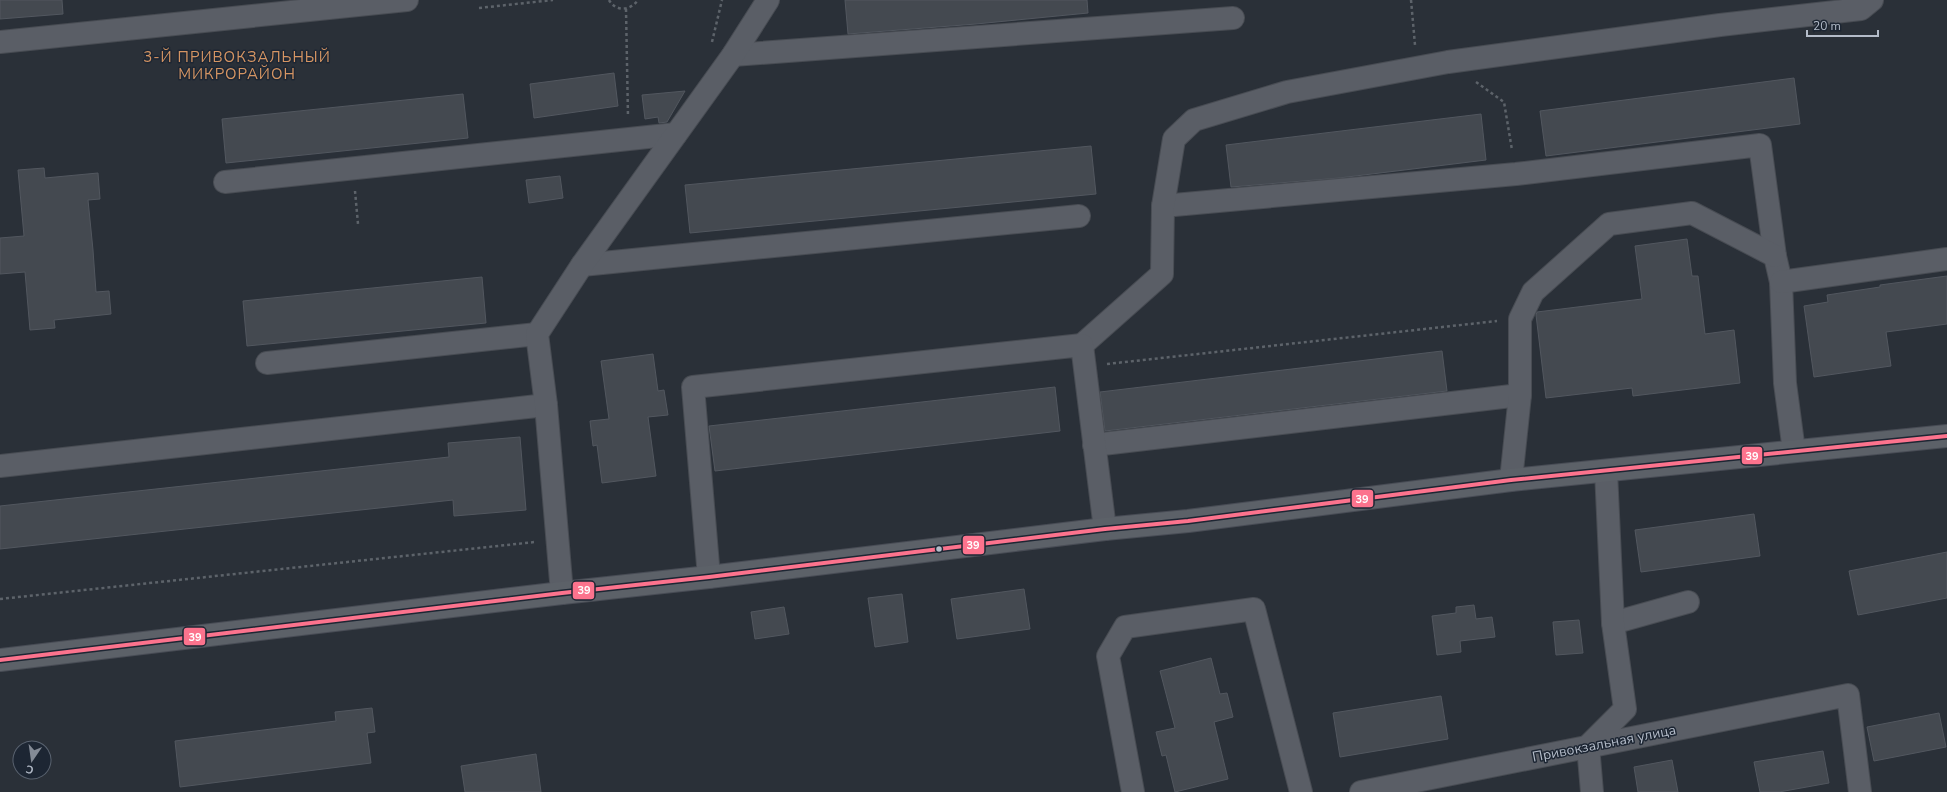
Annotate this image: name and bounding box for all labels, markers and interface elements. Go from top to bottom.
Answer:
scale bar [1807,12,1878,38]
text: 20 m [1813,18,1841,34]
district label: 3-Й ПРИВОКЗАЛЬНЫЙ МИКРОРАЙОН [143,47,331,84]
line badge: 39 [1741,446,1763,465]
text: 39 [1745,449,1759,464]
line badge: 39 [1351,489,1374,508]
text: 39 [1355,492,1369,507]
line badge: 39 [962,535,985,555]
text: 39 [966,538,980,553]
unlabelled marker [934,544,944,554]
line badge: 39 [572,581,595,600]
text: 39 [577,583,591,598]
line badge: 39 [183,627,206,646]
text: 39 [188,630,202,645]
street label: Привокзальная улица [1531,720,1678,767]
north arrow [12,740,52,780]
text: С [24,761,35,777]

